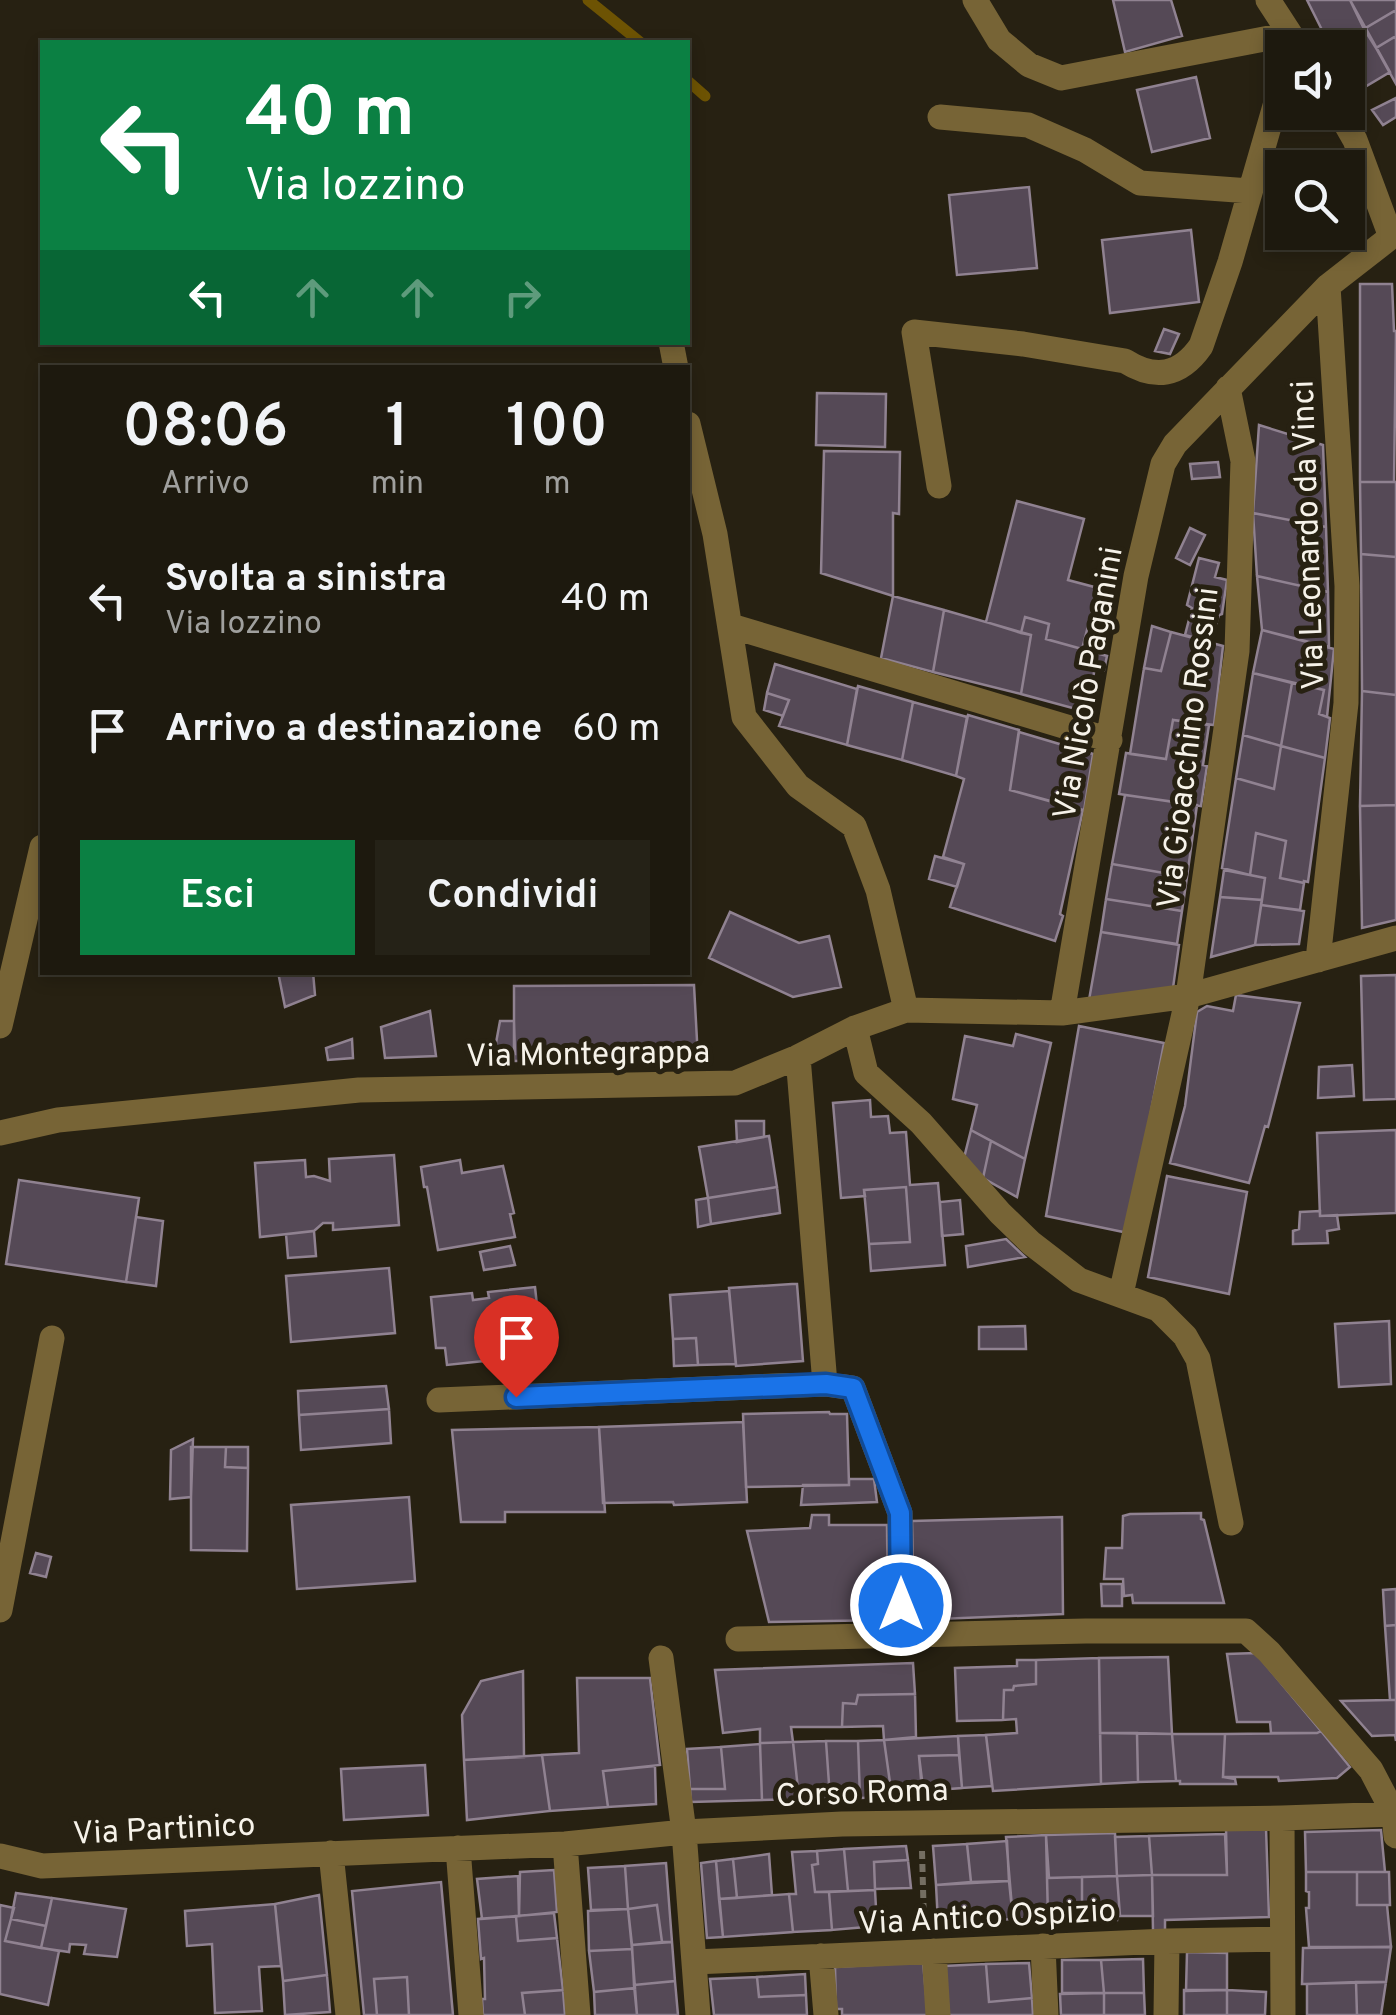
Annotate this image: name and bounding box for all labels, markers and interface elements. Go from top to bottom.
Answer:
map controls [1265,30,1365,250]
button: sound [1265,30,1365,130]
text: 40 m [245,72,415,161]
icon: left [80,80,210,210]
button: search [1265,150,1365,250]
text: Via Iozzino [245,159,466,216]
icon: left [180,270,235,325]
icon: ahead [285,270,340,325]
icon: ahead [390,270,445,325]
icon: right [495,270,550,325]
street label: Via Leonardo da Vinci [1285,379,1335,690]
text: 08:06 [122,392,289,468]
text: 1 [386,392,409,468]
text: 100 [506,392,608,468]
text: Arrivo [161,465,250,505]
text: min [371,465,424,505]
text: m [543,465,571,505]
street label: Via Nicolò Paganini [1046,544,1134,823]
text: Svolta a sinistra [165,556,447,605]
icon: left [80,573,135,628]
text: 40 m [561,576,650,625]
street label: Via Gioacchino Rossini [1150,585,1230,911]
text: Via Iozzino [165,605,322,645]
icon: arrive [80,703,135,758]
text: Arrivo a destinazione [165,706,542,755]
text: 60 m [572,706,661,755]
button: Esci [80,840,355,955]
button: Condividi [375,840,650,955]
street label: Via Montegrappa [465,1034,711,1078]
pin [474,1295,559,1398]
icon: arrive [489,1310,544,1365]
position arrow [849,1553,953,1657]
street label: Corso Roma [775,1772,949,1818]
street label: Via Partinico [72,1806,257,1856]
street label: Via Antico Ospizio [857,1892,1117,1946]

